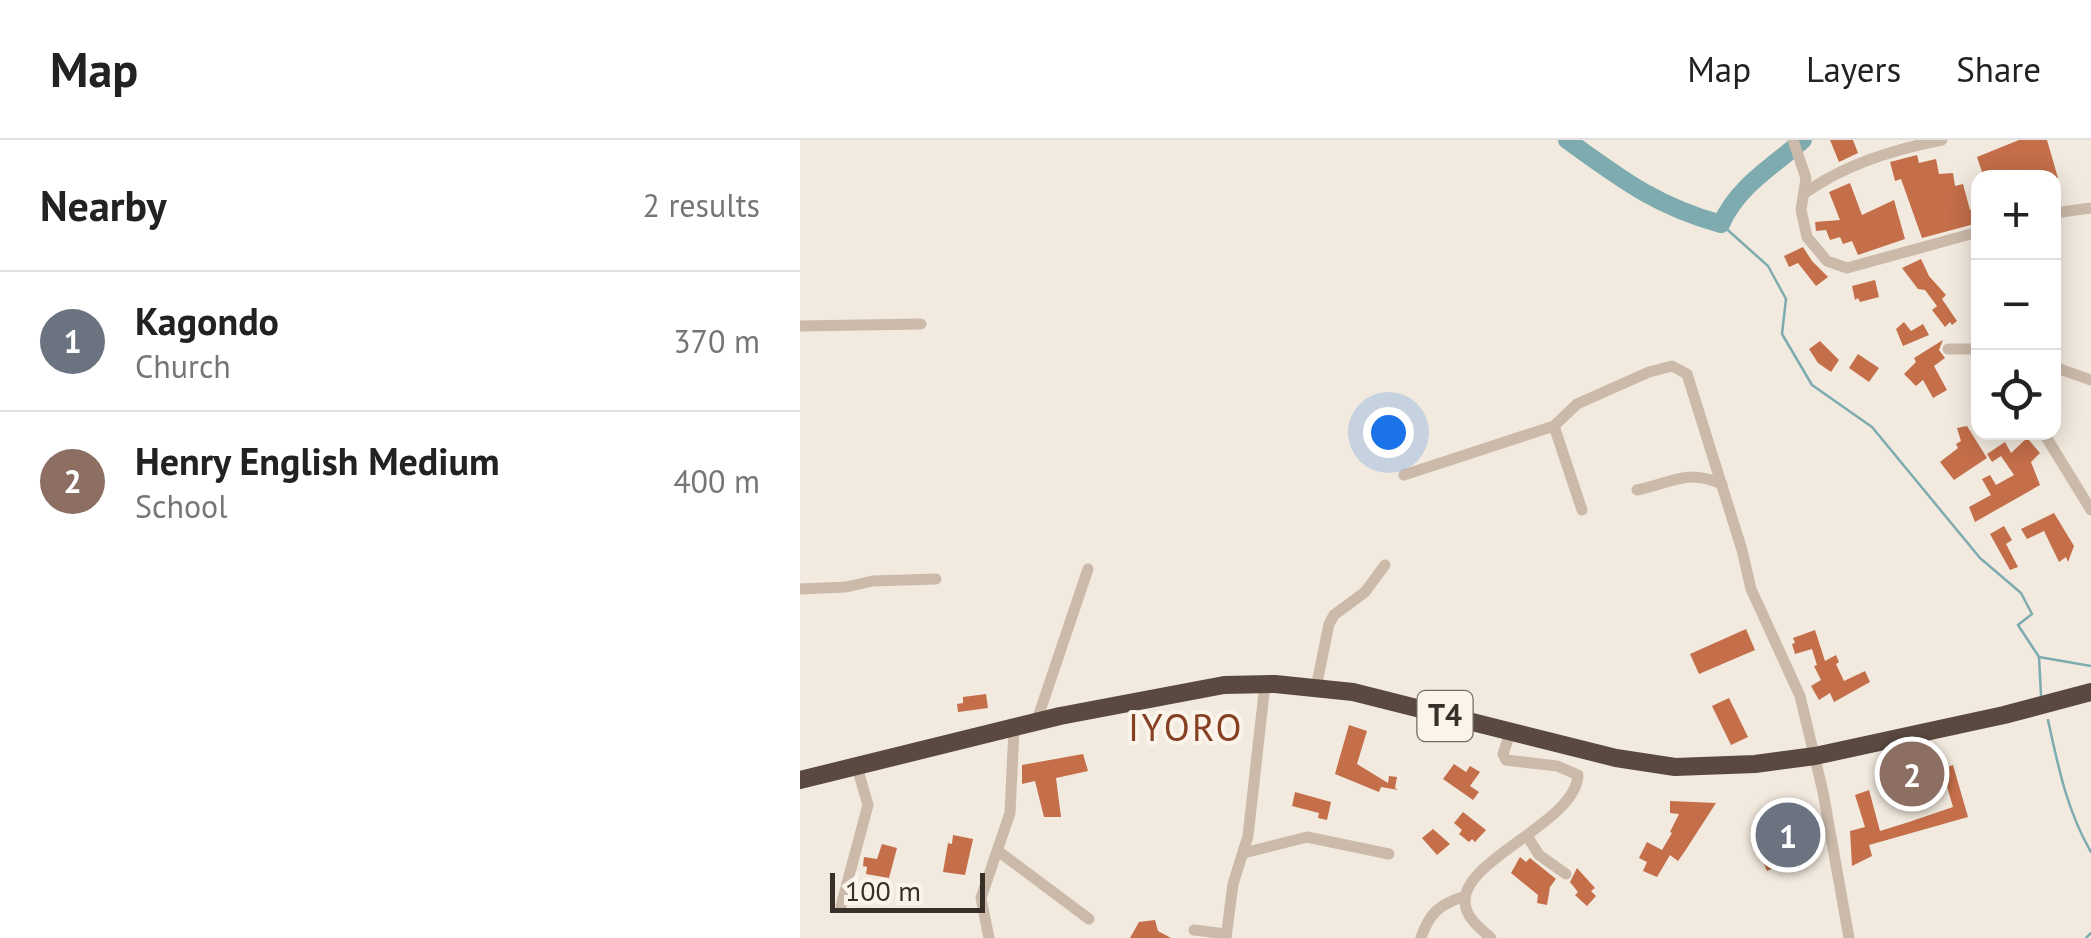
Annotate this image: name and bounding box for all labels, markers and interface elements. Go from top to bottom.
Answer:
text: Map [50,38,138,100]
text: Map [1687,46,1751,92]
text: Layers [1806,46,1901,92]
text: Share [1956,46,2041,92]
map controls [1971,170,2061,440]
button: + [1971,170,2061,260]
text: Nearby [40,178,167,233]
text: 2 results [642,184,760,226]
button: − [1971,260,2061,350]
text: Kagondo [135,296,279,345]
text: 1 [63,320,82,362]
text: 370 m [673,320,760,362]
text: Church [135,345,231,387]
button: locate [1971,350,2061,440]
your location [1363,407,1414,458]
text: Henry English Medium [135,436,500,485]
text: 2 [63,460,82,502]
text: 400 m [673,460,760,502]
text: School [135,485,228,527]
road number: T4 [1418,691,1472,741]
district label: IYORO [1128,702,1244,751]
pin: 2 [1880,736,1944,812]
pin: 1 [1756,798,1820,872]
scale bar [830,868,985,912]
text: 100 m [845,872,921,909]

